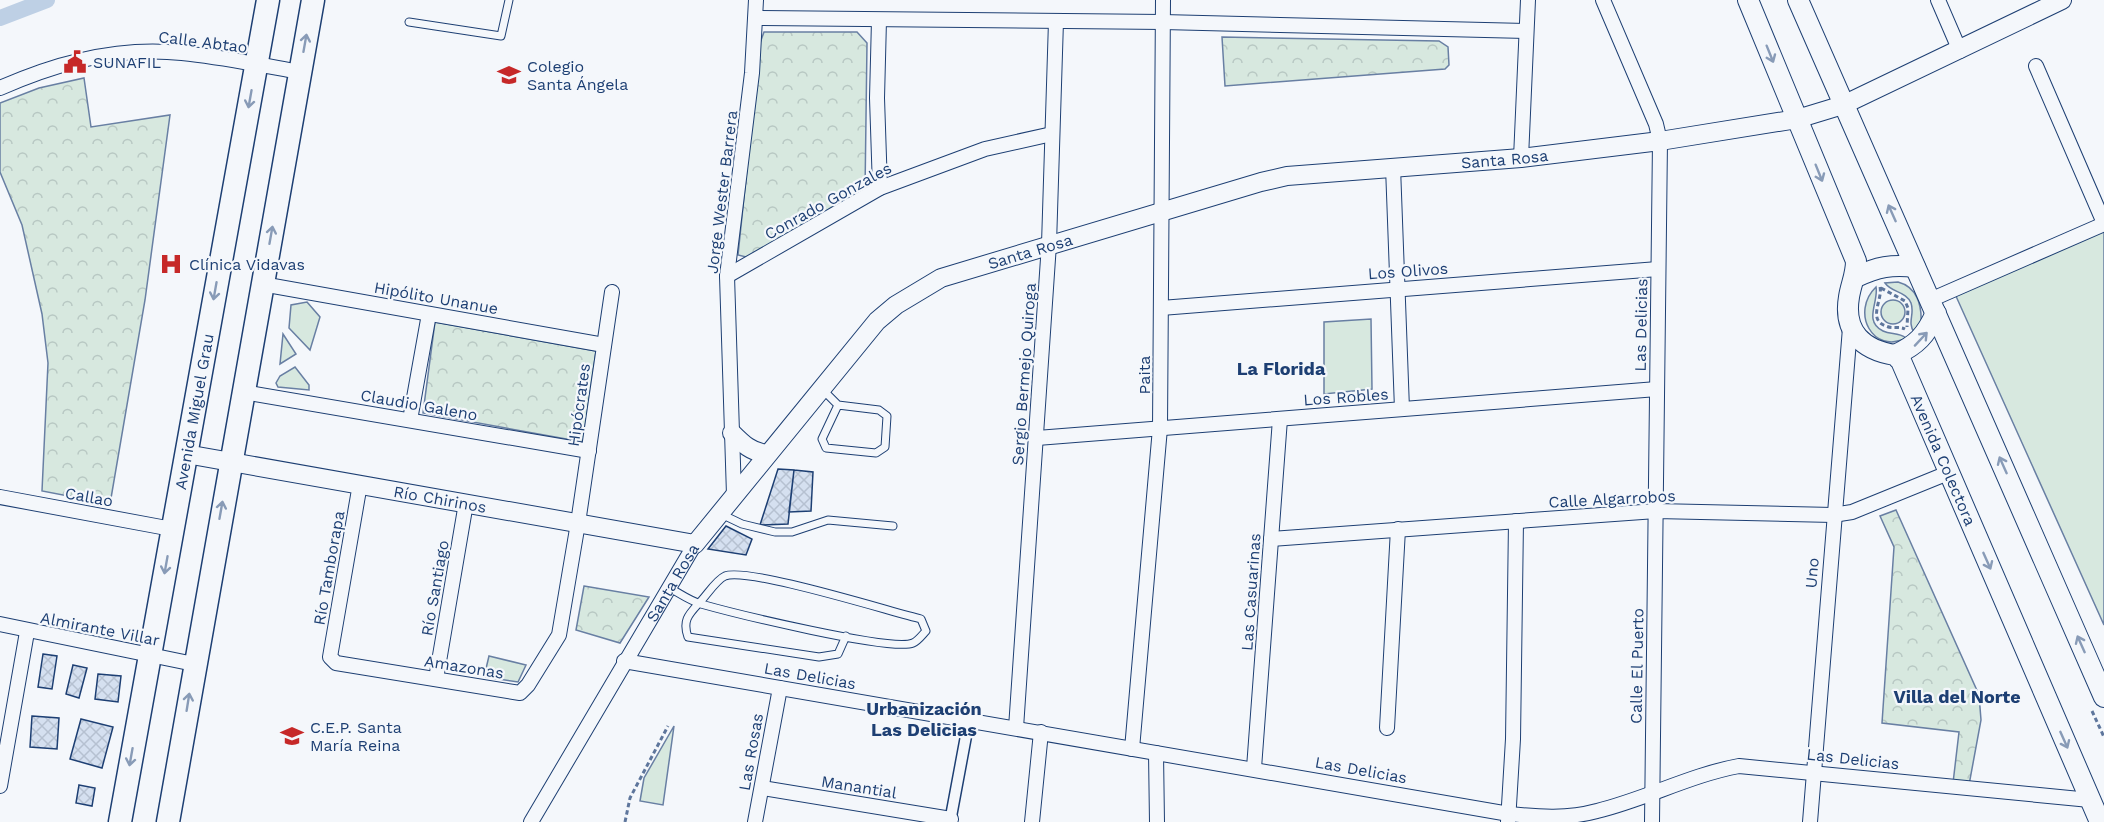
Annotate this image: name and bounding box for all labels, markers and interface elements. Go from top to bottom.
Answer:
street label: Calle Abtao [157,27,249,57]
one-way arrow [300,34,311,54]
one-way arrow [1765,44,1776,63]
public building icon: SUNAFIL [62,49,88,75]
place label: SUNAFIL [93,53,161,72]
place label: Colegio Santa Ángela [527,57,628,94]
school or university icon: Colegio Santa Ángela [496,62,522,88]
one-way arrow [244,89,255,108]
street label: Jorge Wester Barrera [703,109,741,275]
street label: Santa Rosa [1460,145,1549,172]
street label: Conrado Gonzales [761,158,895,244]
one-way arrow [1814,163,1825,182]
one-way arrow [1885,205,1897,223]
one-way arrow [265,226,276,246]
street label: Santa Rosa [985,230,1075,273]
hospital icon: Clínica Vidavas [158,251,184,277]
place label: Clínica Vidavas [189,255,305,274]
street label: Los Olivos [1367,259,1449,283]
street label: Hipólito Unanue [372,278,500,318]
street label: Las Delicias [1631,278,1651,372]
one-way arrow [209,280,220,300]
street label: Sergio Bermejo Quiroga [1008,282,1040,466]
one-way arrow [1913,331,1928,346]
street label: Avenida Miguel Grau [171,332,217,491]
street label: Paita [1135,356,1154,394]
district label: La Florida [1237,358,1326,379]
street label: Hipócrates [564,362,594,448]
street label: Claudio Galeno [359,385,479,425]
street label: Los Robles [1303,385,1389,409]
street label: Avenida Colectora [1907,391,1980,529]
one-way arrow [1996,456,2007,474]
street label: Río Chirinos [392,481,488,516]
street label: Callao [63,483,115,511]
street label: Calle Algarrobos [1548,486,1676,512]
one-way arrow [216,501,227,520]
street label: Río Tamborapa [310,509,348,627]
street label: Las Casuarinas [1237,532,1265,652]
street label: Río Santiago [417,539,453,637]
street label: Santa Rosa [642,540,703,625]
one-way arrow [1982,552,1993,570]
one-way arrow [160,555,171,575]
street label: Uno [1801,557,1823,589]
street label: Almirante Villar [39,608,162,650]
street label: Calle El Puerto [1626,608,1648,724]
one-way arrow [2074,635,2086,653]
street label: Amazonas [423,651,505,683]
street label: Las Delicias [762,659,858,693]
district label: Villa del Norte [1893,686,2021,707]
one-way arrow [182,693,193,712]
district label: Urbanización Las Delicias [866,698,982,740]
street label: Las Rosas [735,712,767,792]
place label: C.E.P. Santa María Reina [310,718,402,755]
school or university icon: C.E.P. Santa María Reina [279,723,305,749]
one-way arrow [2060,731,2071,749]
street label: Las Delicias [1806,745,1900,773]
one-way arrow [125,747,136,767]
street label: Las Delicias [1313,753,1409,787]
street label: Manantial [820,772,898,802]

